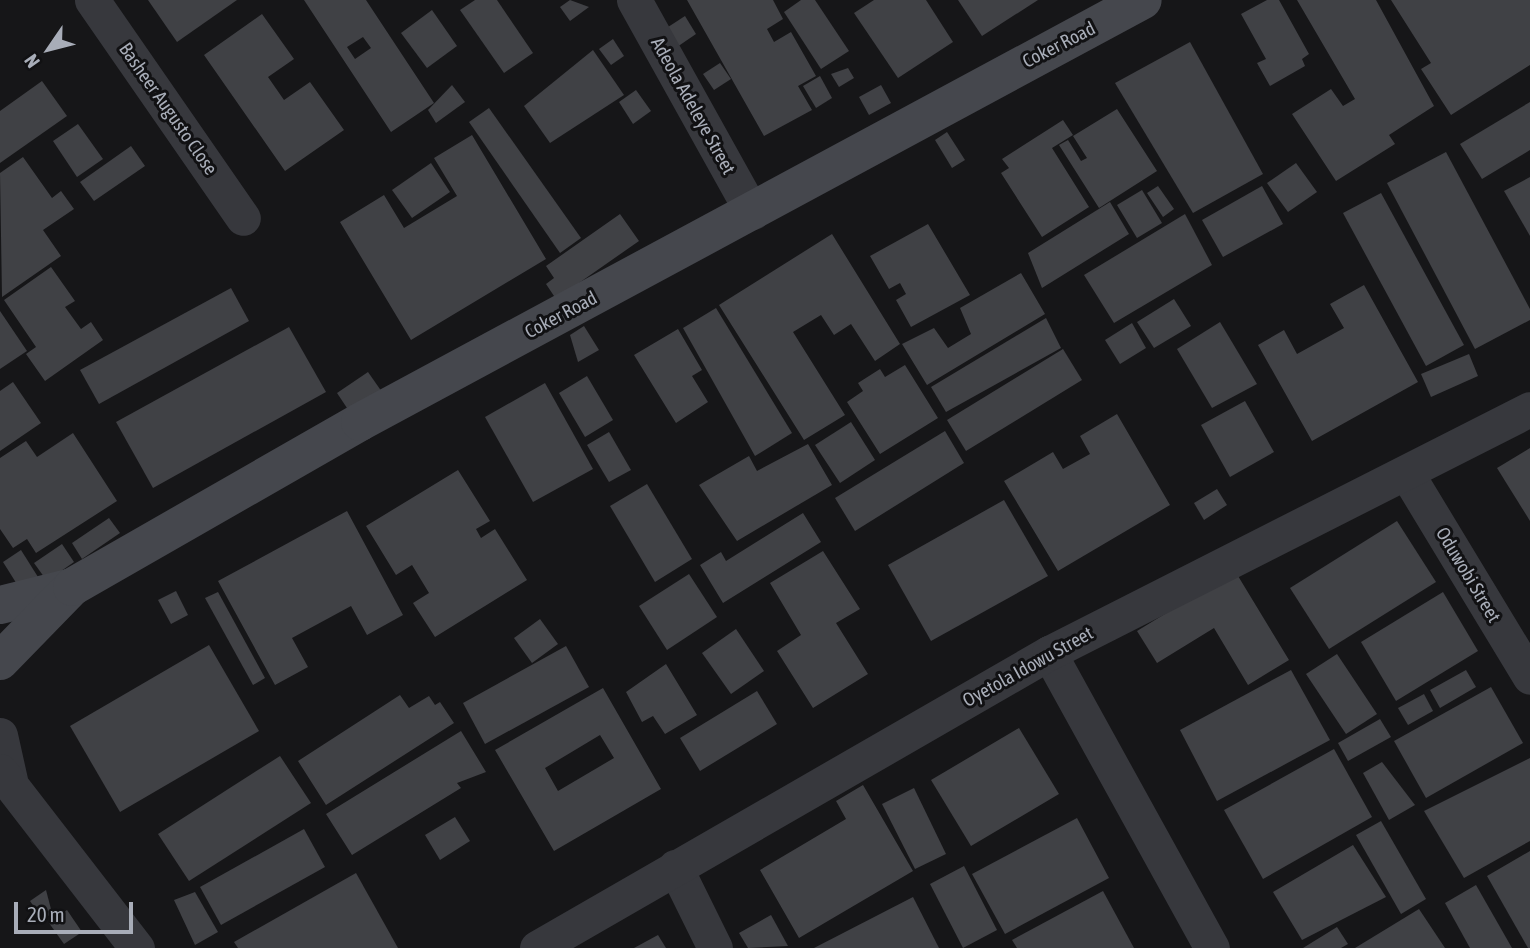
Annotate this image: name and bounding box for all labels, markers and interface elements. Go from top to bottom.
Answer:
north arrow [14,14,84,84]
street label: Coker Road [1019,17,1099,73]
street label: Adeola Adeleye Street [646,34,740,178]
street label: Basheer Augusto Close [114,39,222,179]
text: N [20,50,44,72]
street label: Coker Road [521,286,601,344]
street label: Oduwobi Street [1431,523,1505,627]
street label: Oyetola Idowu Street [959,622,1097,712]
scale bar [18,888,136,932]
text: 20 m [27,902,65,926]

